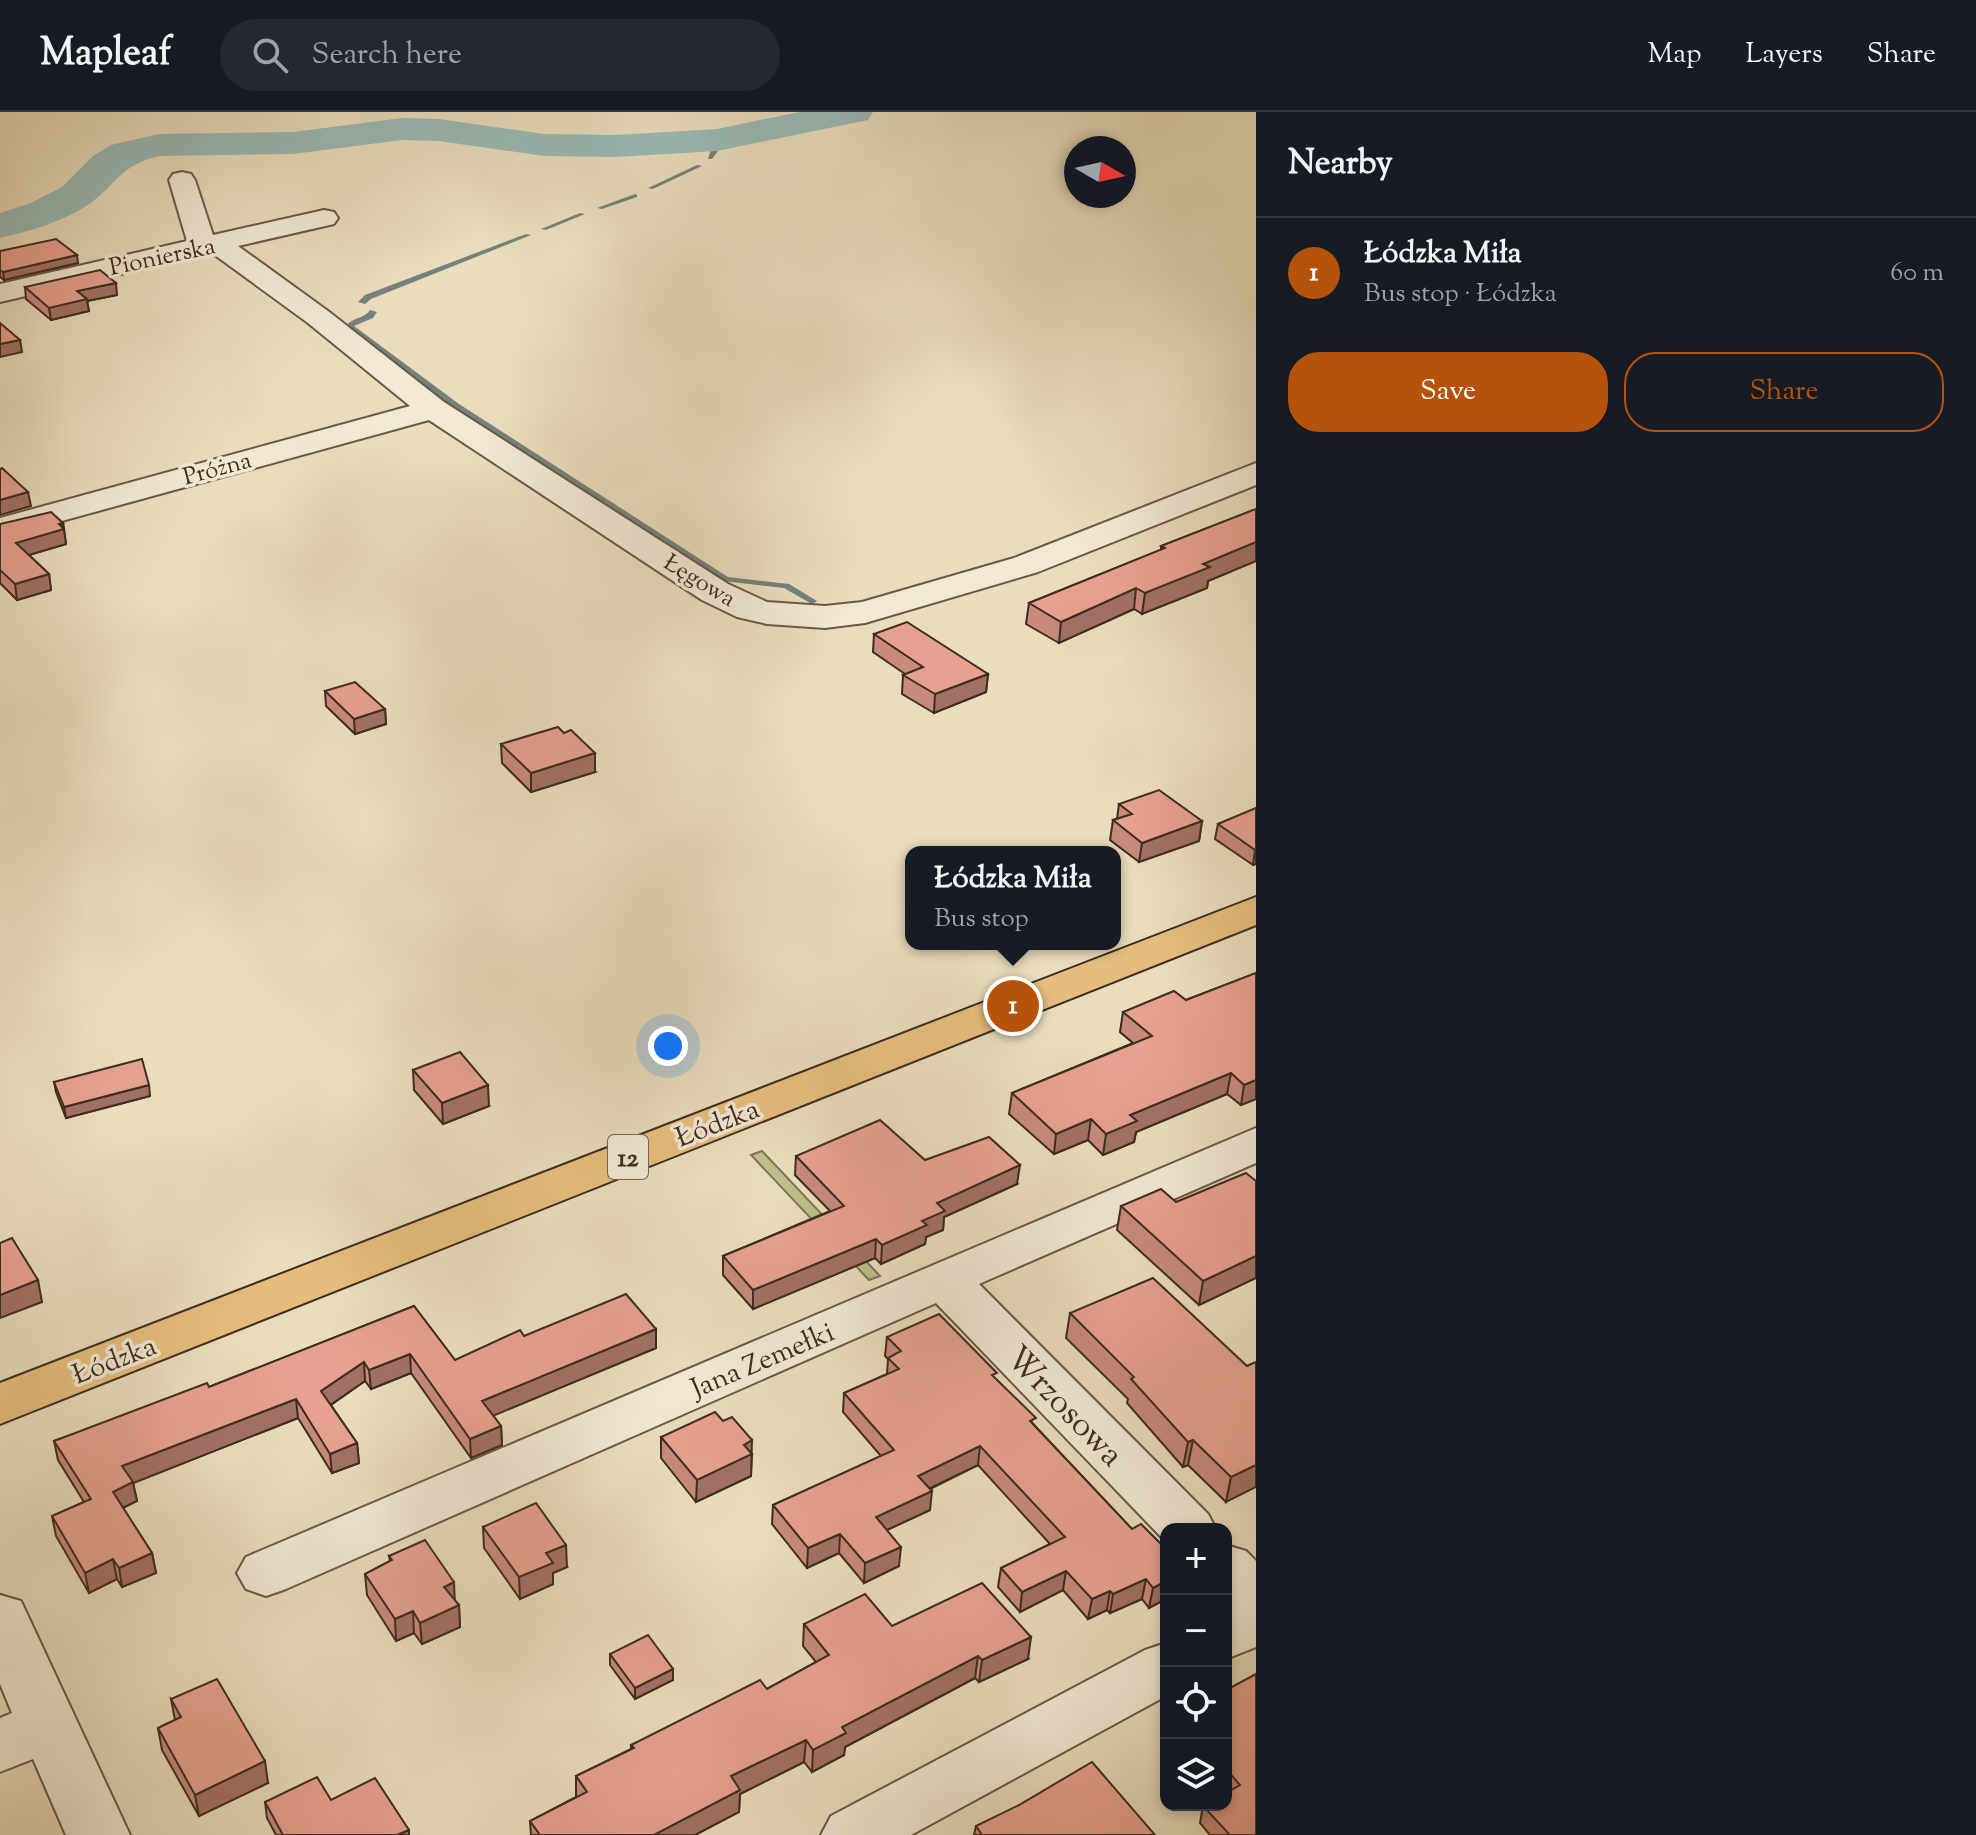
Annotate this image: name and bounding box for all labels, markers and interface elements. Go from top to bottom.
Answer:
search box [220,19,780,91]
text: Mapleaf [40,28,172,82]
icon: search [248,33,292,77]
text: Search here [312,34,462,77]
text: Map [1648,35,1701,75]
text: Layers [1745,35,1823,75]
text: Share [1867,35,1936,75]
north arrow [1064,136,1136,208]
text: Nearby [1288,140,1393,189]
street label: Pionierska [106,230,219,286]
text: Łódzka Miła [1364,233,1522,276]
text: 1 [1310,255,1318,292]
text: 60 m [1890,255,1944,292]
text: Bus stop · Łódzka [1364,276,1557,313]
button: Save [1288,352,1608,432]
button: Share [1624,352,1944,432]
street label: Próżna [179,444,256,495]
street label: Łęgowa [656,547,741,617]
popup [905,846,1121,950]
text: Łódzka Miła [934,858,1092,901]
text: Bus stop [934,901,1029,938]
pin: 1 [987,976,1039,1036]
your location [648,1026,688,1066]
street label: Łódzka [670,1091,766,1159]
road number: 12 [608,1135,648,1179]
street label: Jana Zemełki [683,1314,841,1411]
street label: Łódzka [67,1328,163,1396]
street label: Wrzosowa [993,1336,1134,1479]
map controls [1160,1523,1232,1811]
button: + [1160,1523,1232,1595]
button: − [1160,1595,1232,1667]
button: locate [1160,1667,1232,1739]
button: layers [1160,1739,1232,1811]

